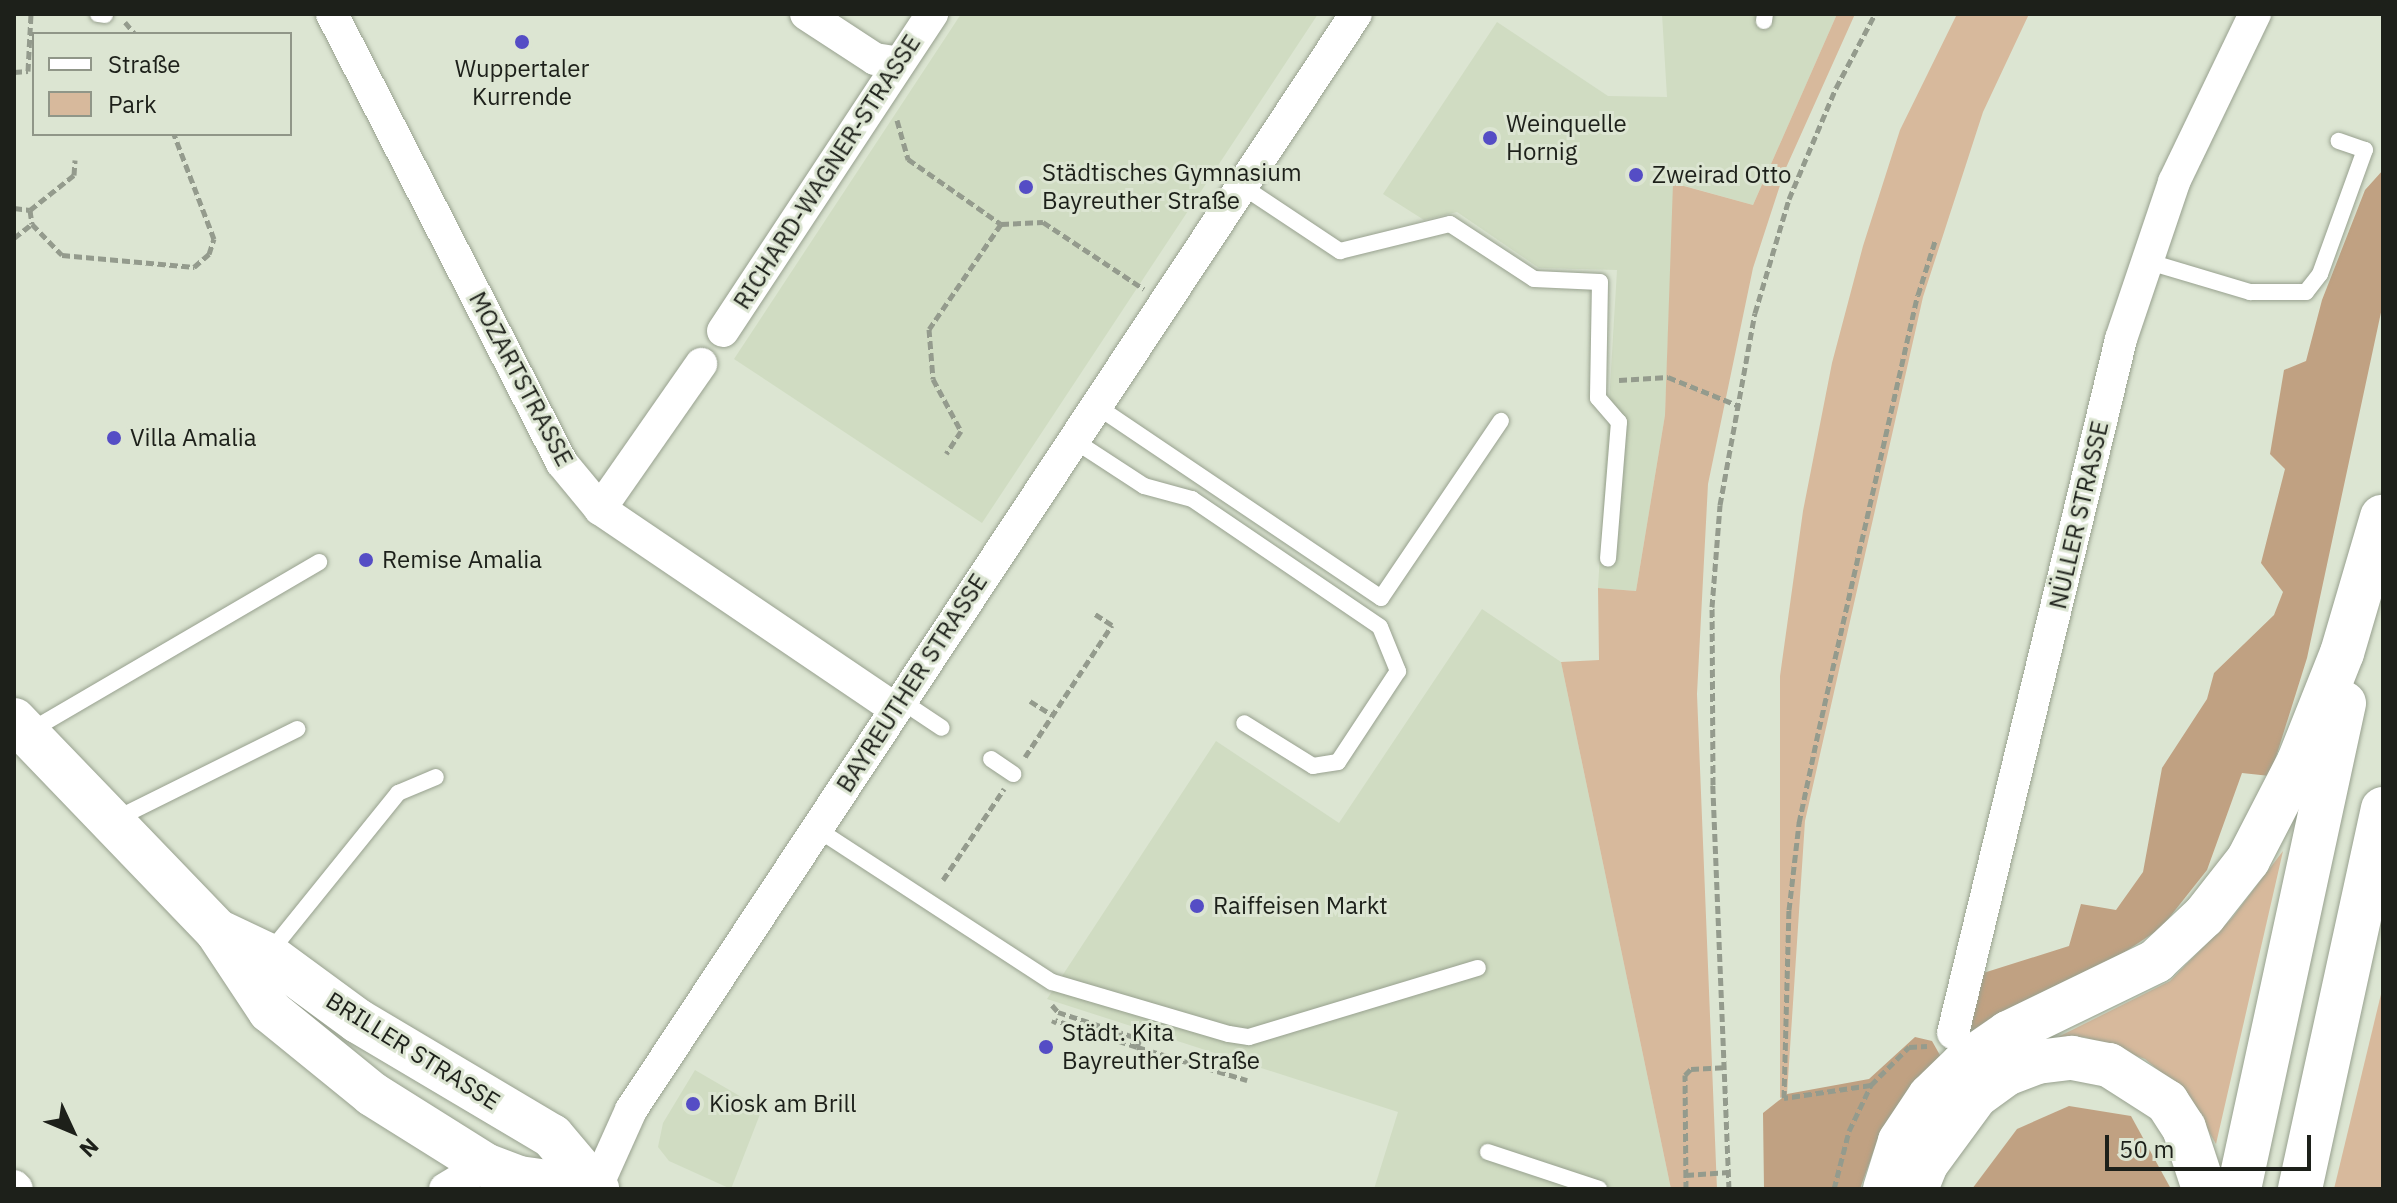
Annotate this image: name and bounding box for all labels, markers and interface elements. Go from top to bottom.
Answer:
street label: RICHARD-WAGNER-STRASSE [727,29,927,315]
legend [32,32,292,136]
marker: Wuppertaler Kurrende [513,33,531,51]
text: Straße [108,48,180,80]
place label: Wuppertaler Kurrende [455,55,589,111]
text: Park [108,88,157,120]
place label: Weinquelle Hornig [1506,110,1627,166]
marker: Weinquelle Hornig [1481,129,1499,147]
place label: Städtisches Gymnasium Bayreuther Straße [1042,159,1302,215]
place label: Zweirad Otto [1652,161,1791,189]
marker: Zweirad Otto [1627,166,1645,184]
marker: Städtisches Gymnasium Bayreuther Straße [1017,178,1035,196]
street label: MOZARTSTRASSE [463,287,579,471]
street label: NÜLLER STRASSE [2043,418,2115,612]
place label: Villa Amalia [130,424,257,452]
marker: Villa Amalia [105,429,123,447]
place label: Remise Amalia [382,546,542,574]
marker: Remise Amalia [357,551,375,569]
street label: BAYREUTHER STRASSE [831,568,993,798]
place label: Raiffeisen Markt [1213,892,1388,920]
marker: Raiffeisen Markt [1188,897,1206,915]
street label: BRILLER STRASSE [321,986,505,1116]
place label: Städt. Kita Bayreuther Straße [1062,1019,1260,1075]
marker: Städt. Kita Bayreuther Straße [1037,1038,1055,1056]
place label: Kiosk am Brill [709,1090,857,1118]
north arrow [32,1091,112,1171]
marker: Kiosk am Brill [684,1095,702,1113]
scale bar [2109,1119,2315,1169]
text: N [74,1132,106,1164]
text: 50 m [2119,1133,2174,1165]

